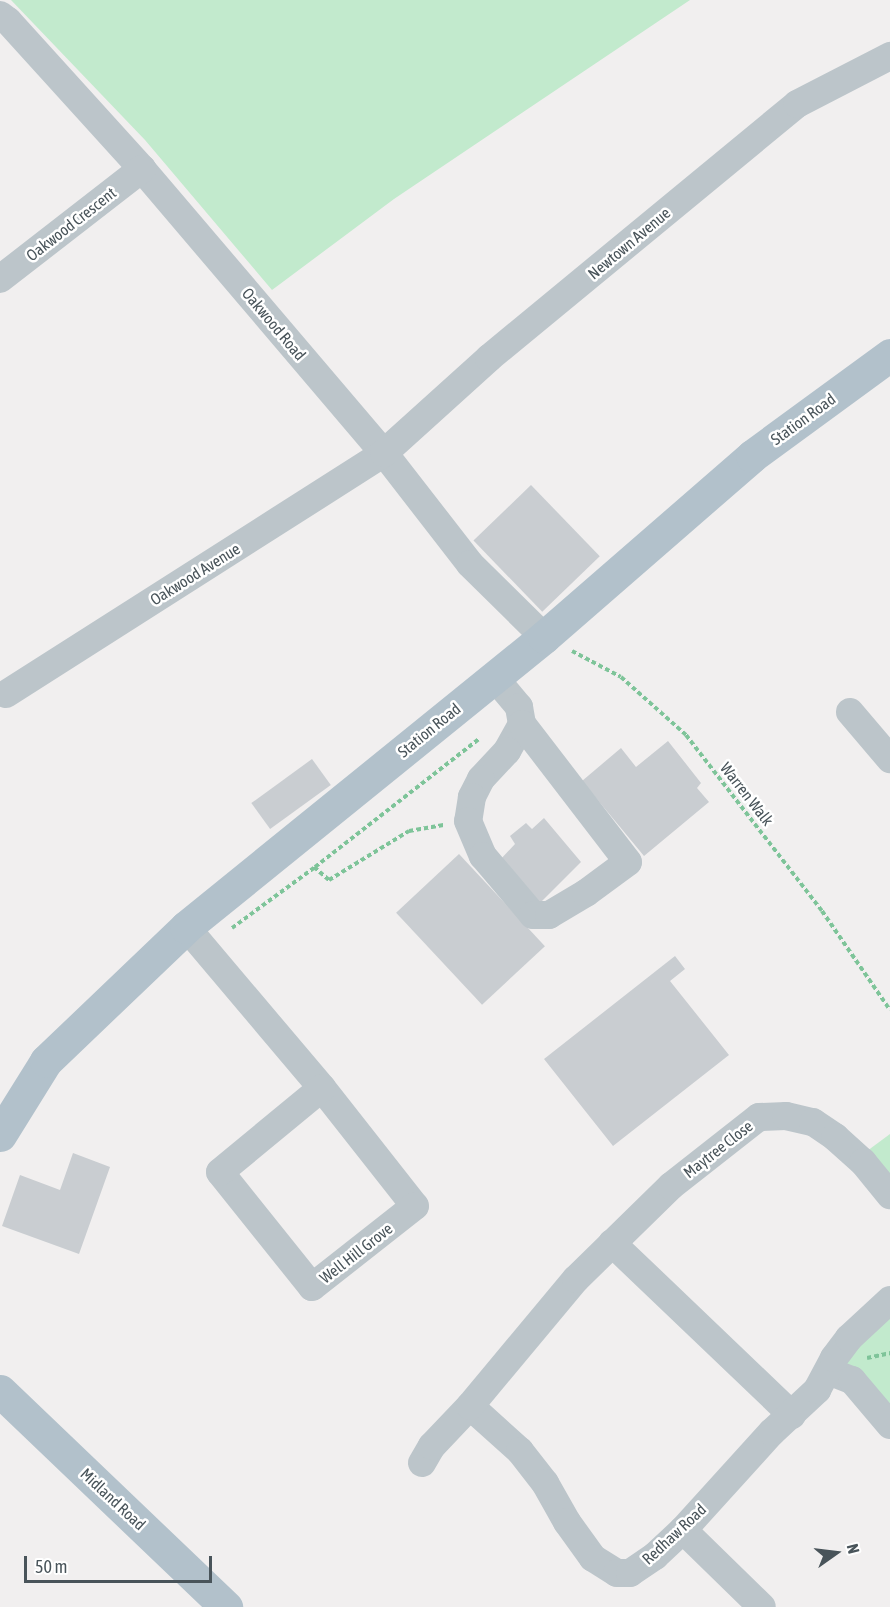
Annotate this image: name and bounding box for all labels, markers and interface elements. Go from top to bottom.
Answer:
street label: Oakwood Crescent [22,183,120,265]
street label: Newtown Avenue [584,203,674,283]
street label: Oakwood Road [238,284,310,364]
street label: Station Road [767,389,839,449]
street label: Oakwood Avenue [147,539,243,609]
street label: Station Road [394,699,464,761]
street label: Warren Walk [716,759,778,829]
street label: Maytree Close [680,1116,756,1182]
street label: Well Hill Grove [316,1219,396,1287]
street label: Midland Road [77,1464,149,1534]
street label: Redhaw Road [638,1500,710,1568]
north arrow [806,1523,866,1583]
text: N [844,1542,863,1555]
scale bar [27,1544,214,1582]
text: 50 m [35,1556,67,1577]

